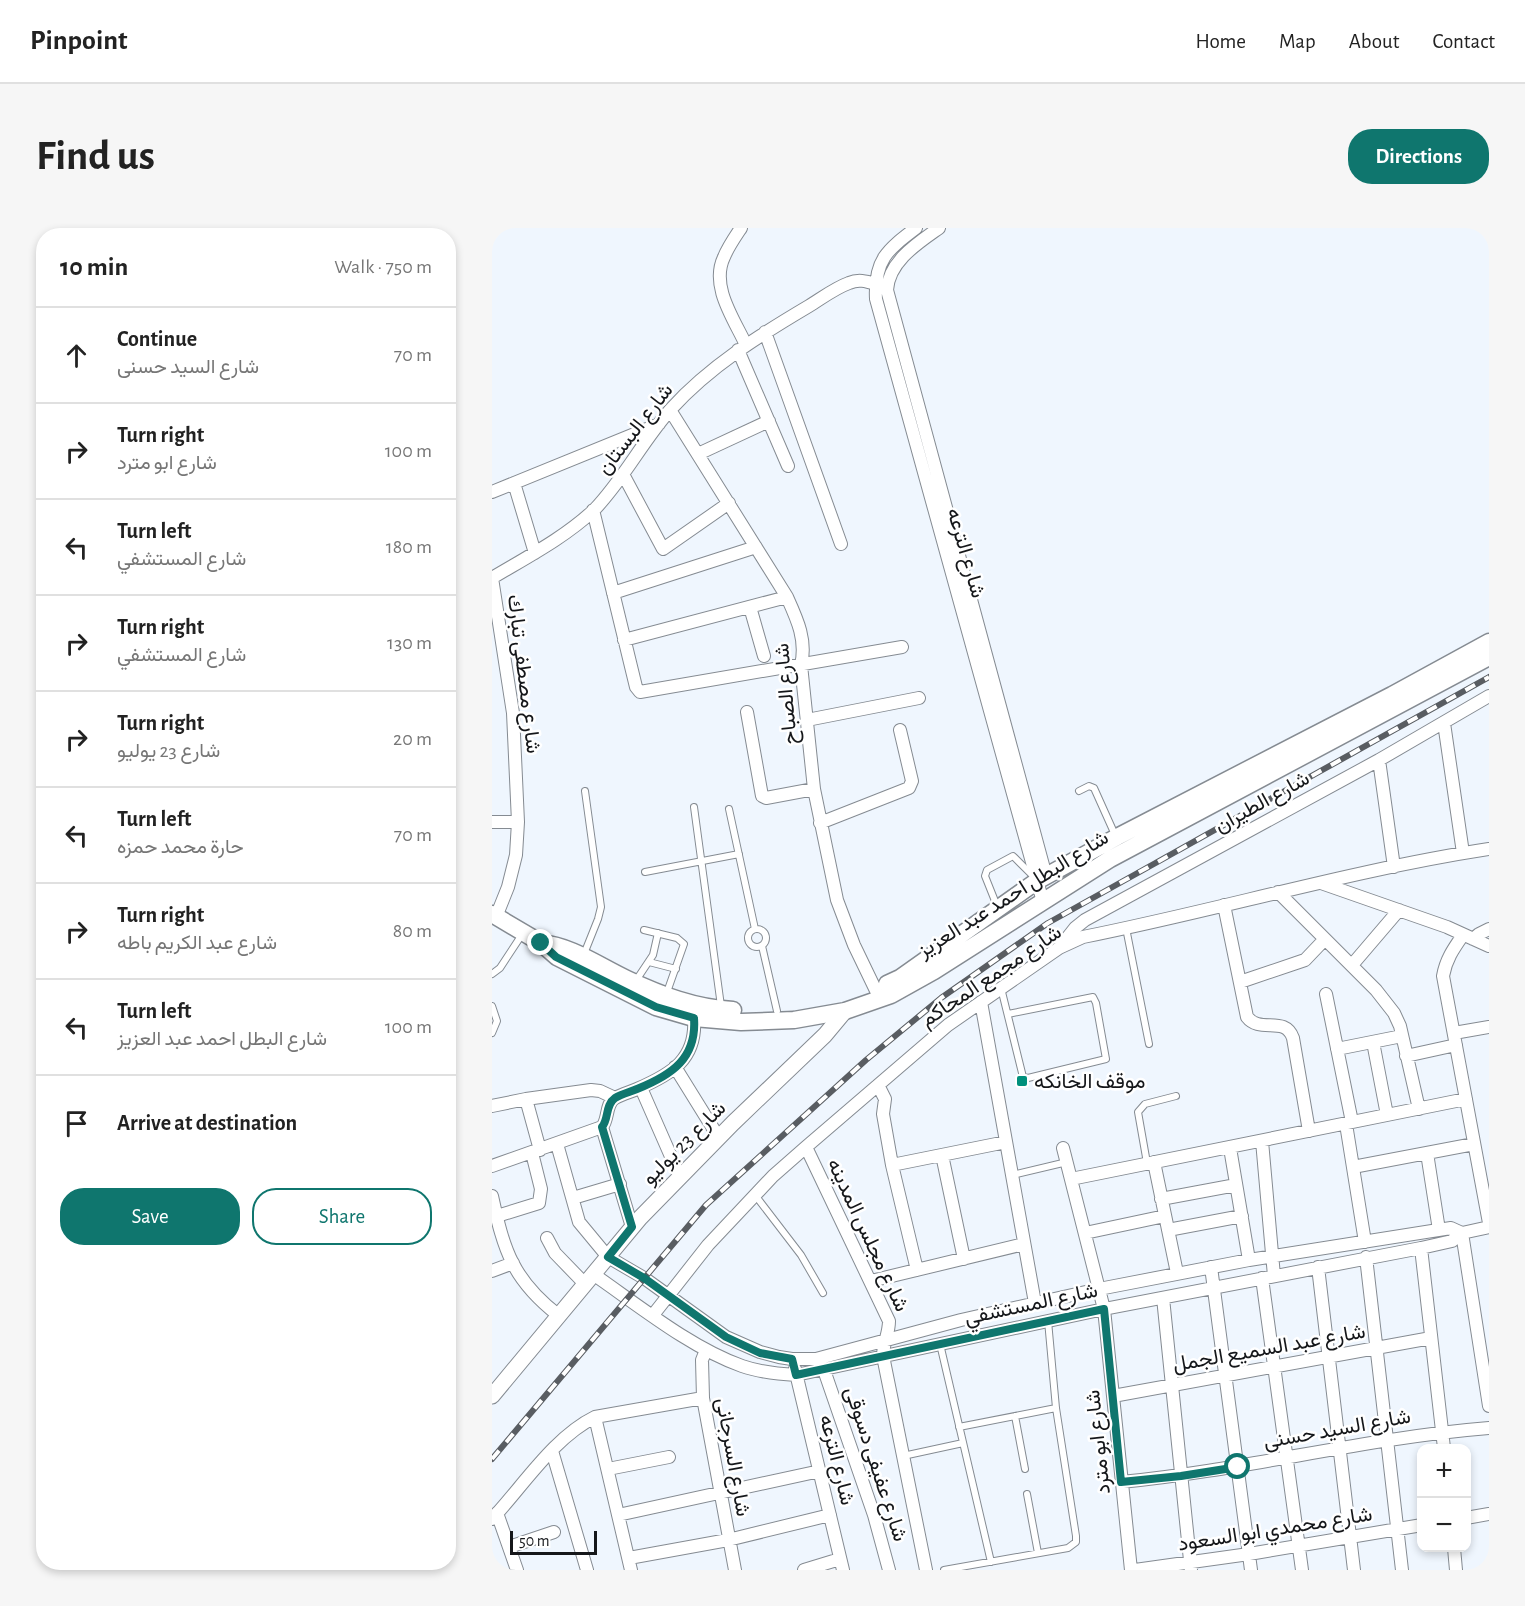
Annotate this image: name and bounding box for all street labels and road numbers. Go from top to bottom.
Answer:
street label: شارع البستان [593,379,679,480]
street label: شارع الترعه [940,506,989,601]
street label: شارع مصطفى تبارك [501,593,544,755]
street label: شارع الصباح [771,642,804,745]
street label: شارع الطيران [1211,767,1314,839]
street label: شارع البطل احمد عبد العزيز [913,827,1114,964]
street label: شارع مجمع المحاكم [917,921,1067,1033]
street label: شارع 23 يوليو [638,1097,732,1191]
street label: شارع مجلس المدينه [821,1155,913,1316]
street label: شارع المستشفي [962,1280,1101,1334]
street label: شارع عبد السميع الجمل [1171,1321,1368,1378]
street label: شارع عفيفى دسوقى [838,1384,911,1545]
street label: شارع ابو مترد [1082,1388,1117,1495]
street label: شارع السرجانى [709,1396,754,1518]
street label: شارع السيد حسنى [1262,1406,1413,1455]
street label: شارع الترعه [813,1413,858,1508]
street label: شارع محمدي ابو السعود [1176,1503,1375,1561]

